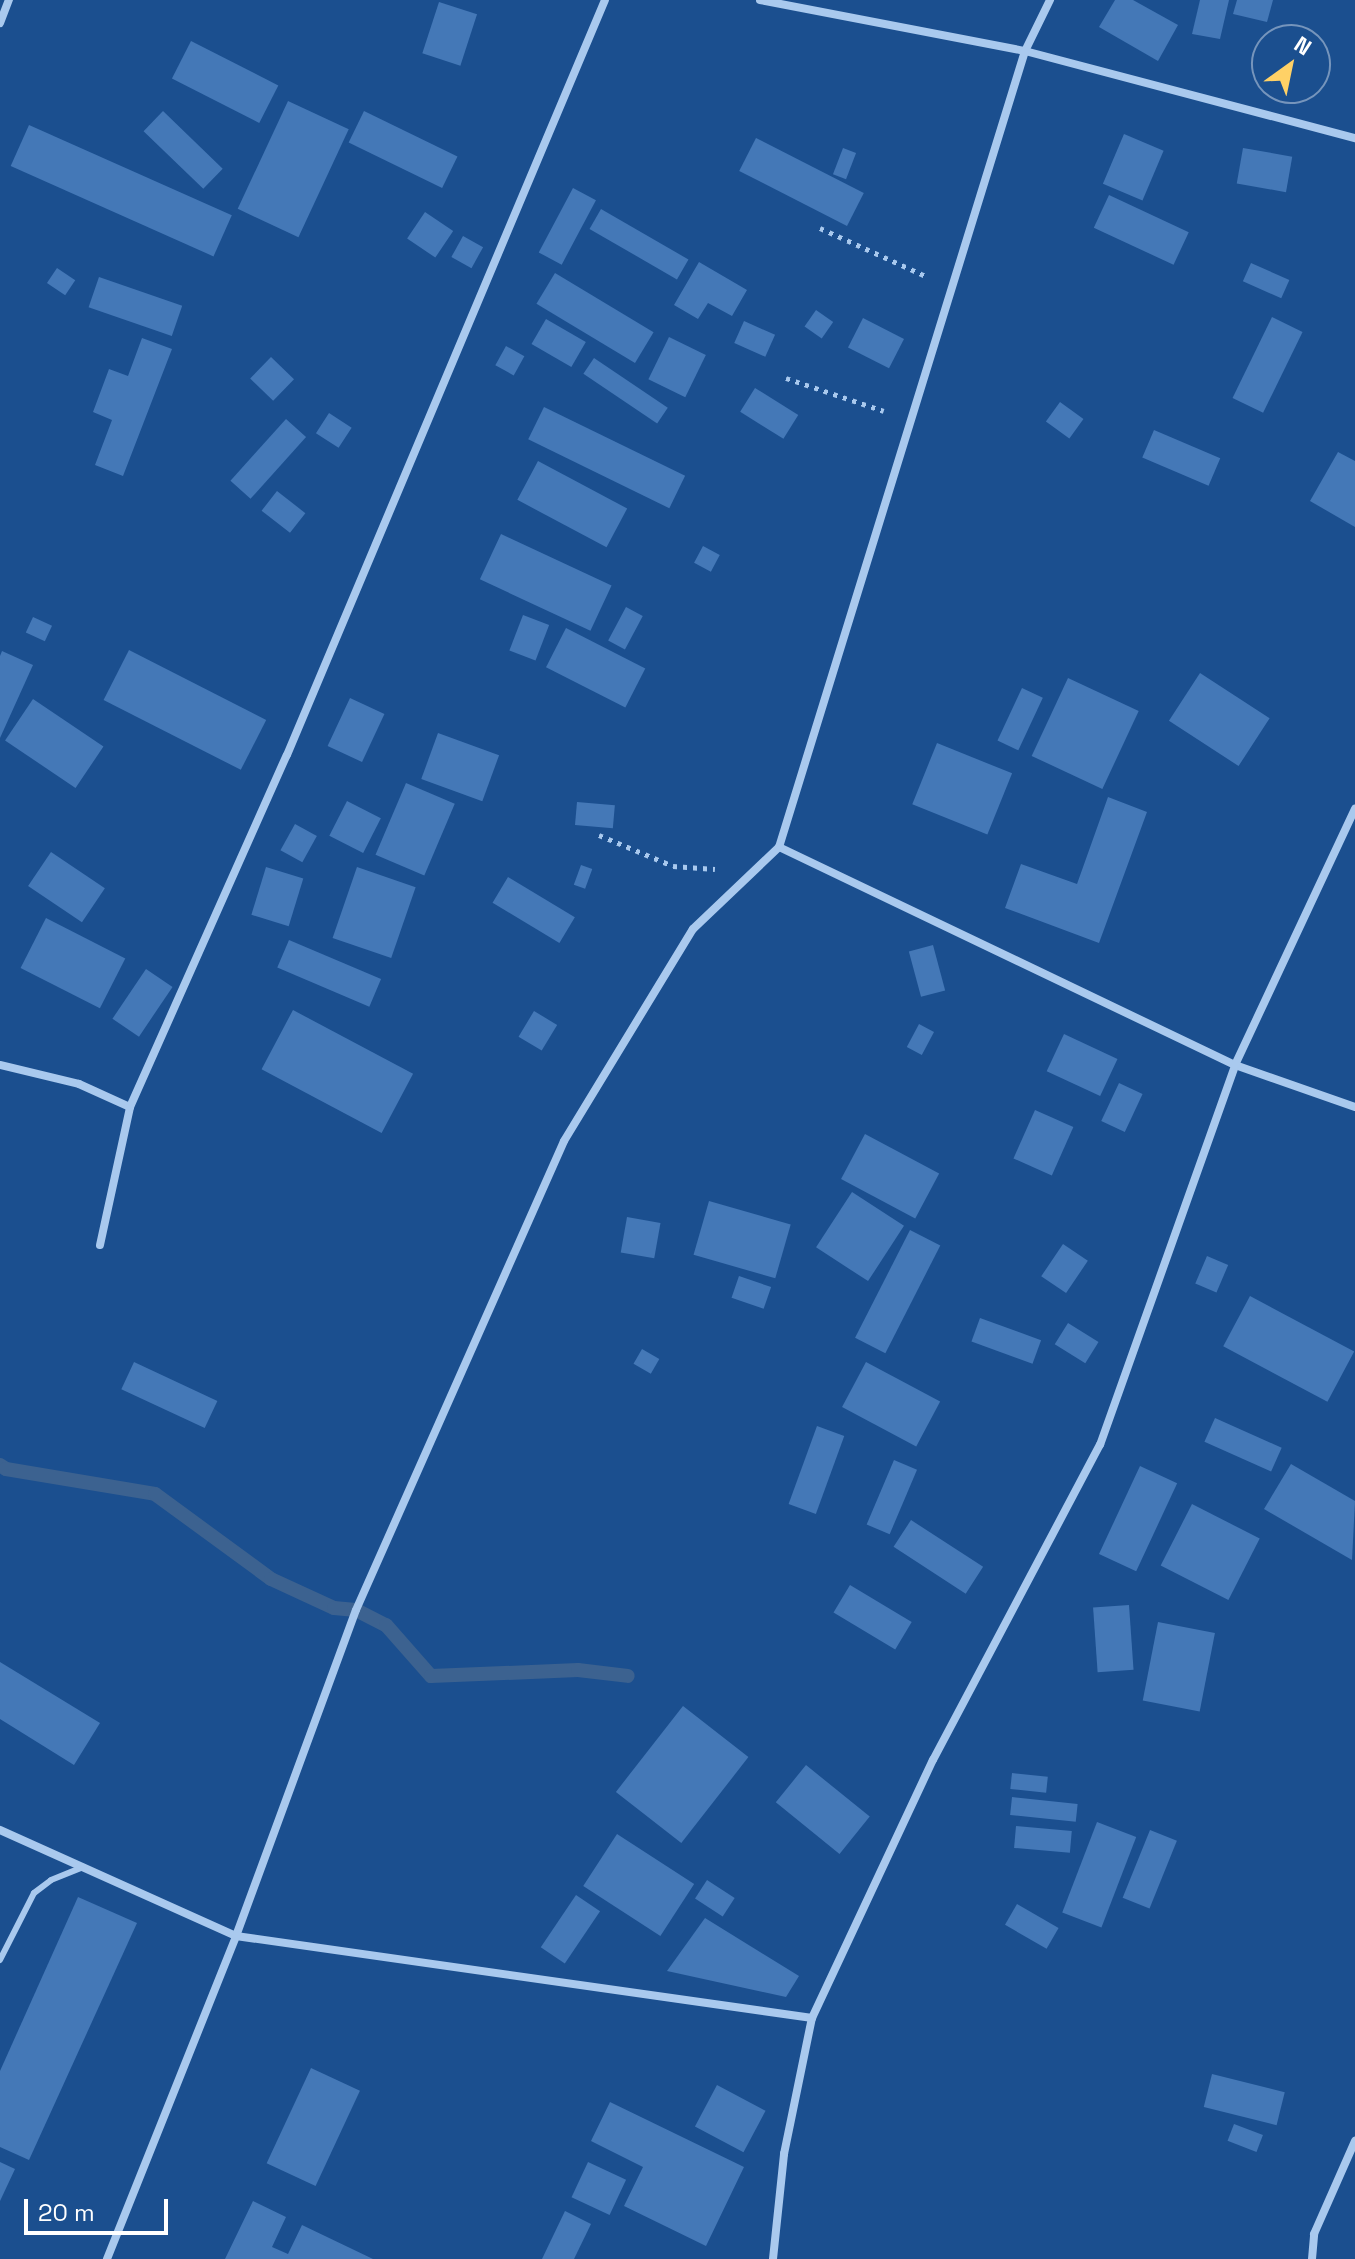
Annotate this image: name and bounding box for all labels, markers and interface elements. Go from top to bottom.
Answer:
north arrow [1251,24,1331,104]
text: N [1289,30,1317,61]
scale bar [28,2183,172,2233]
text: 20 m [38,2197,95,2228]

